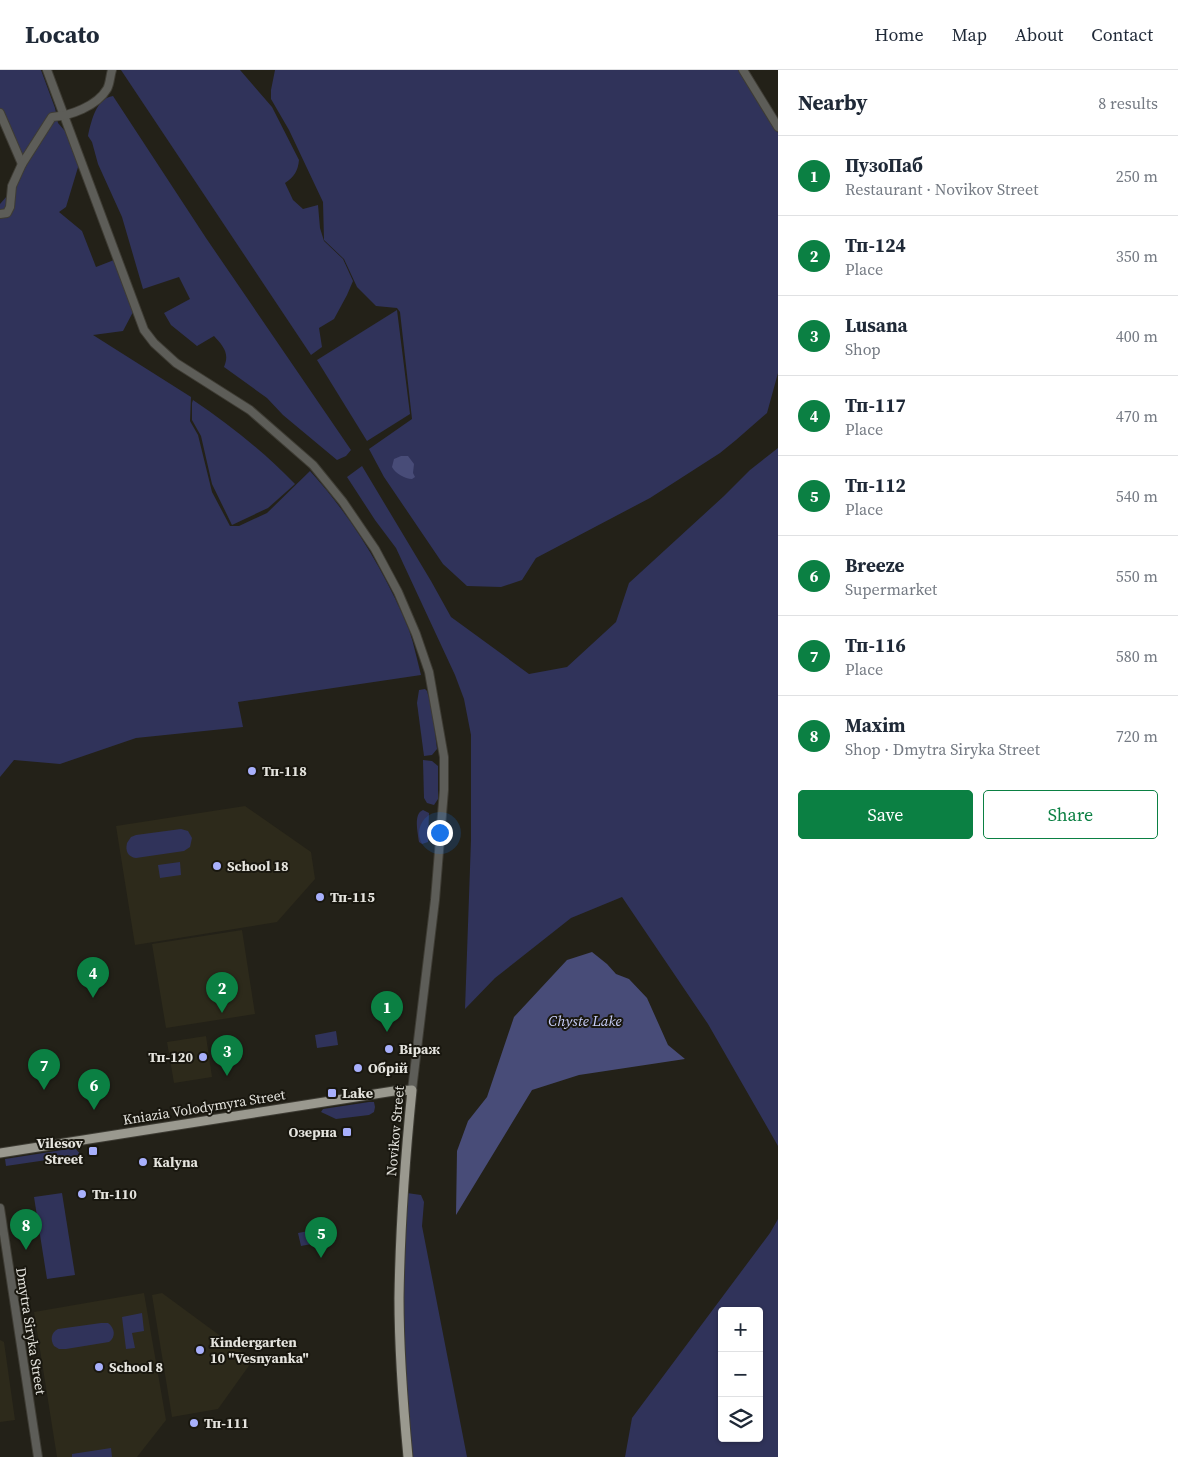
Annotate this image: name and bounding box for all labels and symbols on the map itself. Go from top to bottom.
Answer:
place label: Тп-118 [262,761,307,781]
marker: Тп-118 [246,765,258,777]
your location [427,820,453,846]
place label: School 18 [227,856,289,876]
marker: School 18 [211,860,223,872]
place label: Тп-115 [330,887,375,907]
marker: Тп-115 [314,891,326,903]
pin: 4 [77,957,109,998]
pin: 2 [206,972,238,1013]
pin: 1 [371,991,403,1032]
water label: Chyste Lake [548,1010,622,1031]
pin: 3 [211,1035,243,1076]
place label: Віраж [399,1039,440,1059]
marker: Віраж [383,1043,395,1055]
place label: Тп-120 [148,1047,193,1067]
pin: 7 [28,1049,60,1090]
marker: Тп-120 [197,1051,209,1063]
place label: Обрiй [368,1058,408,1078]
marker: Обрiй [352,1062,364,1074]
pin: 6 [78,1069,110,1110]
place label: Lake [342,1083,373,1103]
street label: Kniazia Volodymyra Street [121,1084,287,1130]
street label: Novikov Street [381,1085,409,1177]
marker: Lake [326,1087,338,1099]
place label: Озерна [288,1122,338,1142]
marker: Озерна [341,1126,353,1138]
place label: Vilesov Street [36,1133,84,1169]
marker: Vilesov Street [87,1145,99,1157]
place label: Kalyna [153,1152,198,1172]
marker: Kalyna [137,1156,149,1168]
place label: Тп-110 [92,1184,137,1204]
marker: Тп-110 [76,1188,88,1200]
pin: 8 [10,1209,42,1250]
pin: 5 [305,1217,337,1258]
street label: Dmytra Siryka Street [11,1266,51,1397]
place label: Kindergarten 10 "Vesnyanka" [210,1332,309,1368]
marker: Kindergarten 10 "Vesnyanka" [194,1344,206,1356]
place label: School 8 [109,1357,163,1377]
marker: School 8 [93,1361,105,1373]
place label: Тп-111 [204,1413,249,1433]
marker: Тп-111 [188,1417,200,1429]

